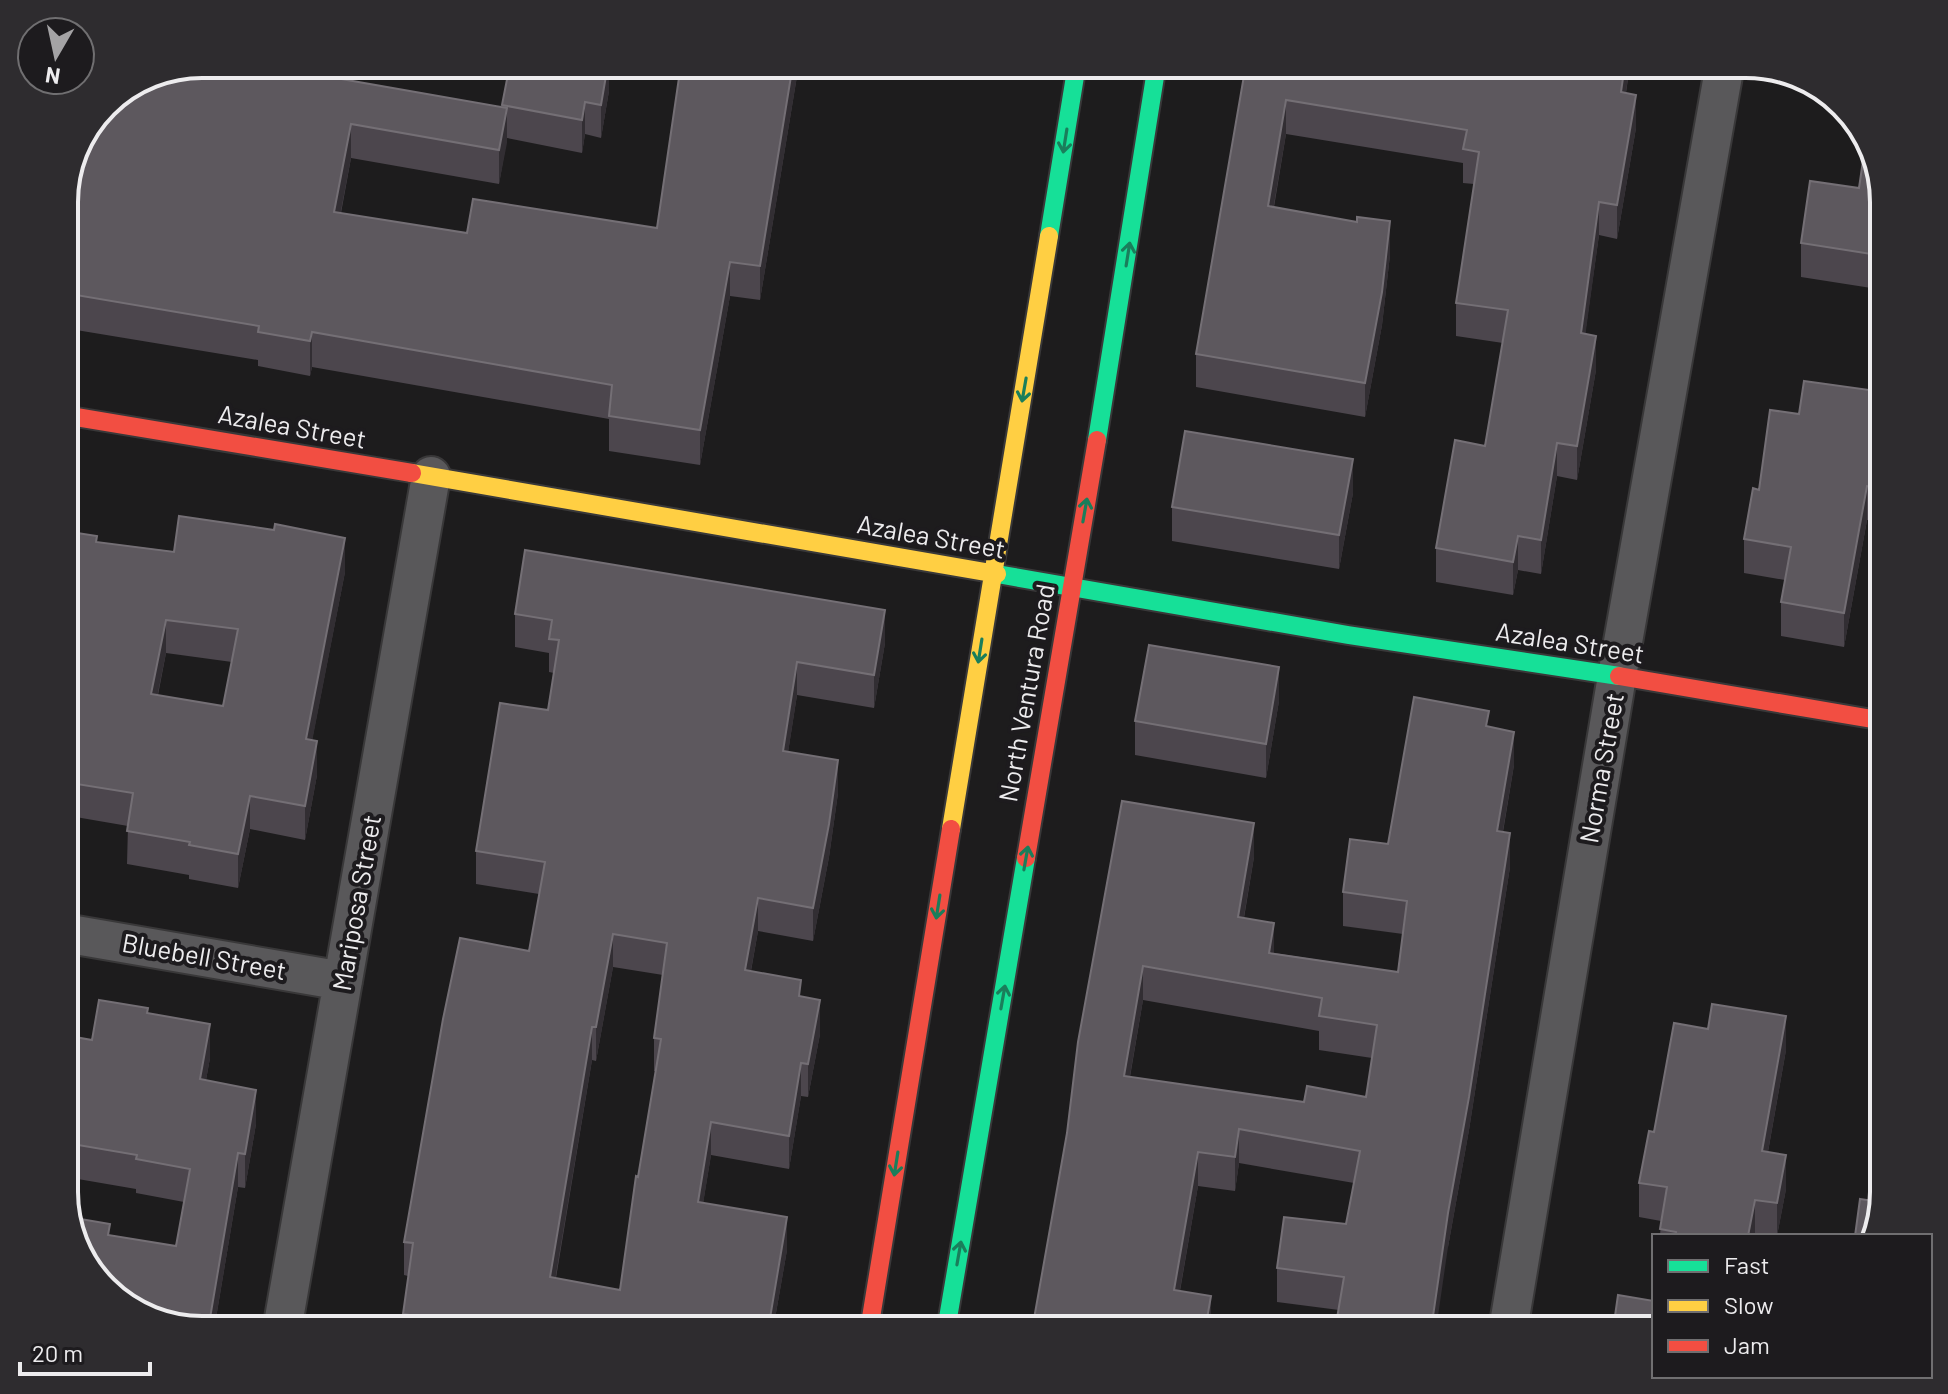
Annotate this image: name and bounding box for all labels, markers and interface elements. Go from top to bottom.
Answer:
north arrow [16,16,96,96]
text: N [43,63,62,91]
one-way arrow [1057,128,1072,153]
one-way arrow [1121,242,1136,267]
one-way arrow [1016,377,1031,402]
street label: Azalea Street [216,397,369,454]
one-way arrow [1078,498,1093,523]
street label: Azalea Street [855,507,1008,564]
street label: North Ventura Road [991,581,1060,804]
street label: Azalea Street [1494,614,1647,669]
one-way arrow [972,638,987,663]
street label: Norma Street [1572,690,1629,845]
street label: Mariposa Street [325,812,386,993]
one-way arrow [1019,845,1034,871]
one-way arrow [930,894,945,920]
street label: Bluebell Street [120,926,289,985]
one-way arrow [996,985,1011,1010]
one-way arrow [888,1151,903,1176]
legend [1652,1234,1932,1378]
one-way arrow [953,1241,968,1266]
text: Fast [1724,1250,1769,1279]
text: Slow [1724,1290,1773,1319]
scale bar [20,1326,150,1376]
text: Jam [1724,1330,1770,1359]
text: 20 m [32,1338,83,1367]

